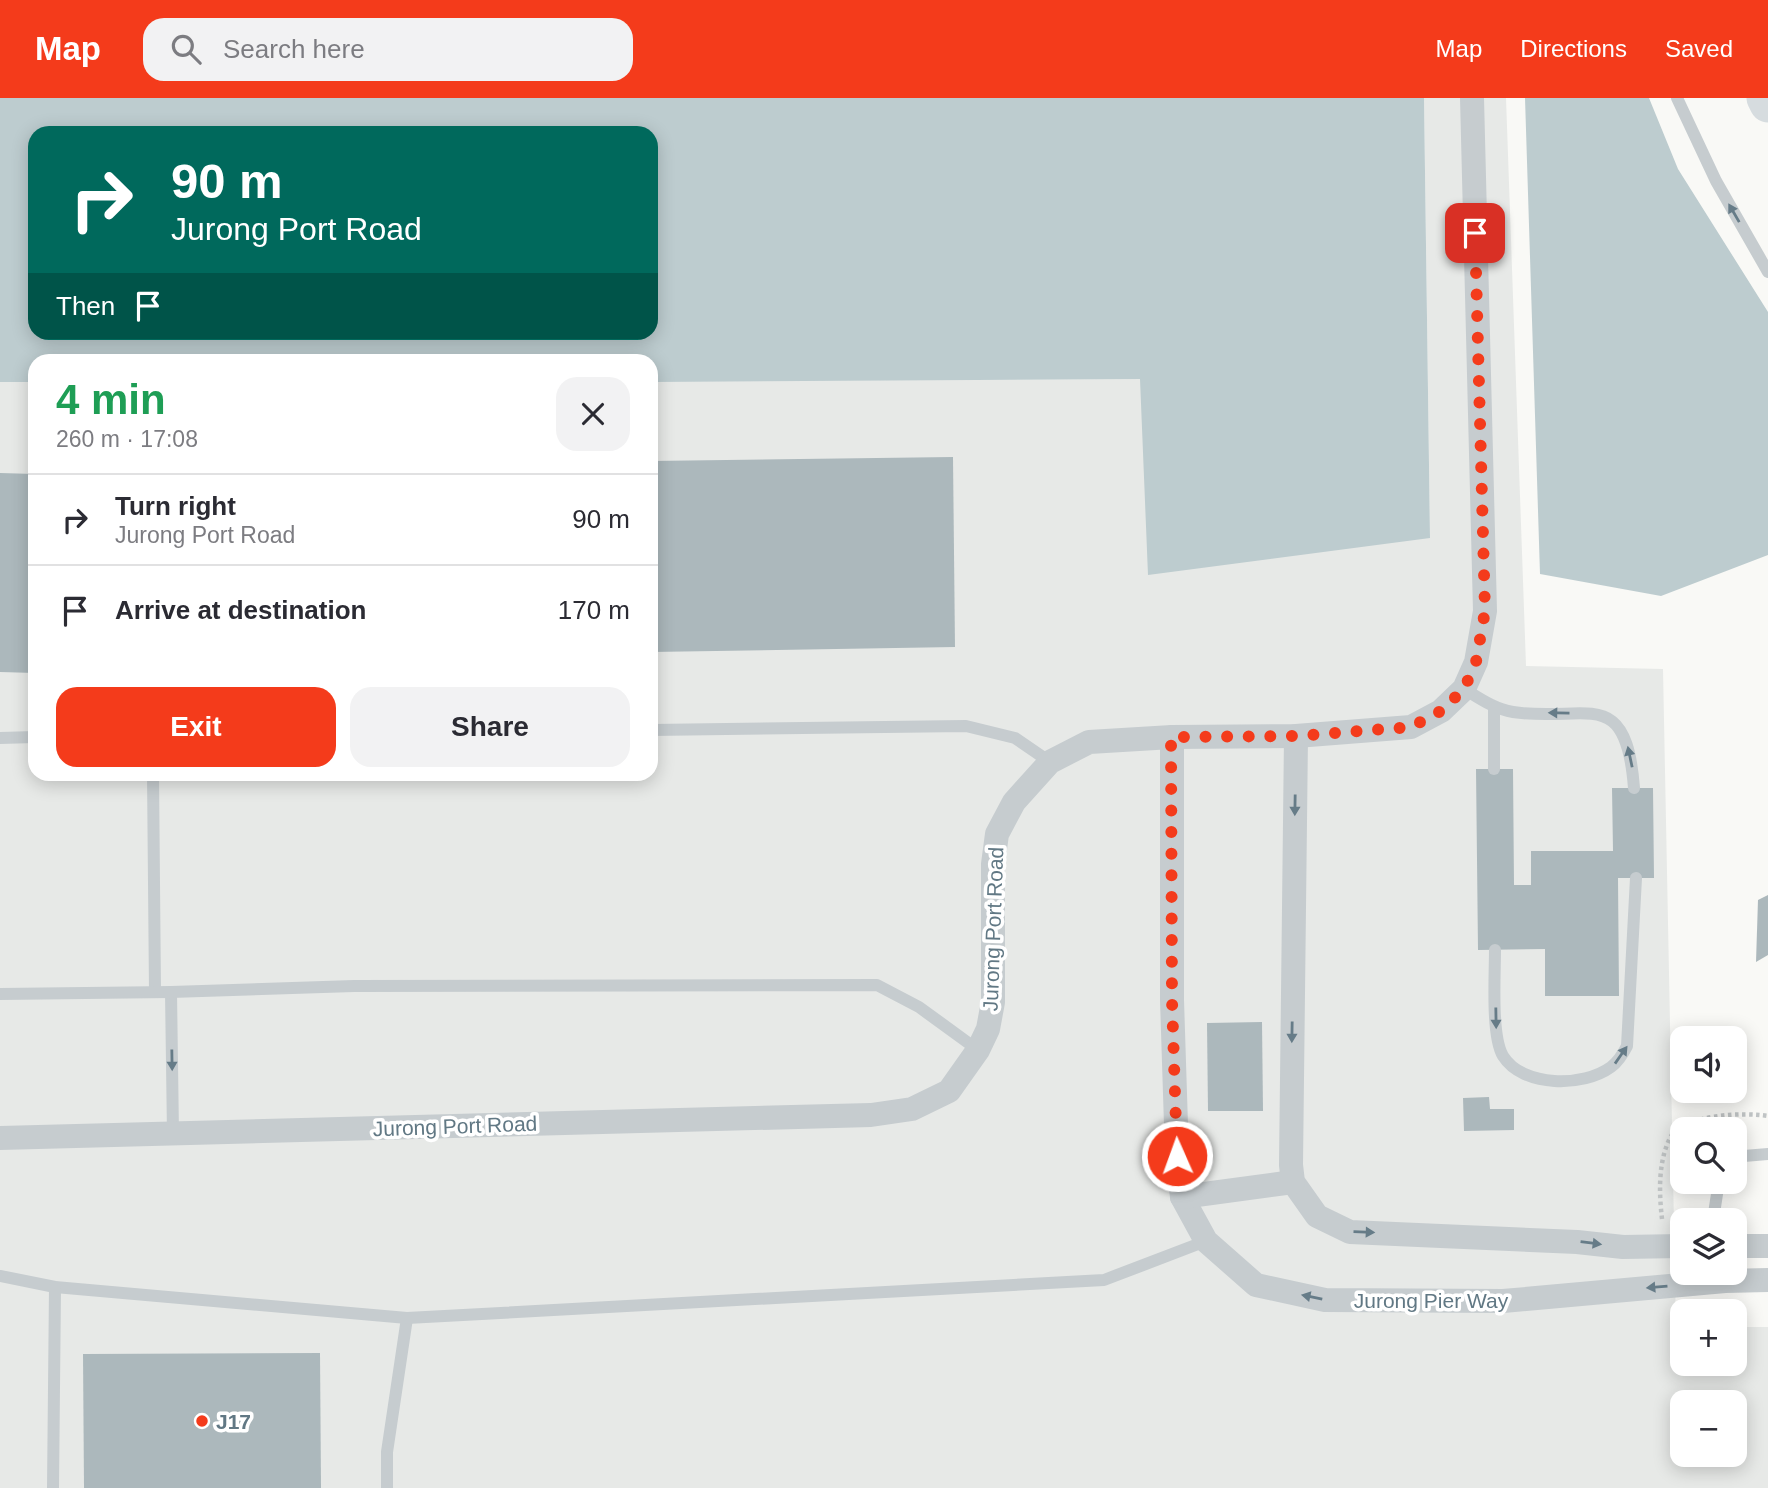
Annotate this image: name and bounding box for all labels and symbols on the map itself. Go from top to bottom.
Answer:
pin [1445,203,1505,263]
one-way arrow [1728,204,1740,223]
one-way arrow [1547,707,1569,719]
one-way arrow [1624,746,1635,768]
one-way arrow [1289,794,1301,816]
street label: Jurong Port Road [979,846,1007,1012]
one-way arrow [1490,1007,1502,1029]
one-way arrow [1287,1021,1298,1043]
one-way arrow [1614,1045,1628,1064]
one-way arrow [166,1049,178,1071]
street label: Jurong Port Road [372,1112,538,1140]
position arrow [1140,1119,1214,1193]
one-way arrow [1353,1227,1375,1238]
one-way arrow [1580,1238,1602,1249]
one-way arrow [1645,1282,1667,1293]
street label: Jurong Pier Way [1354,1289,1509,1312]
one-way arrow [1301,1291,1323,1302]
place label: J17 [216,1410,251,1433]
marker: J17 [194,1413,210,1429]

